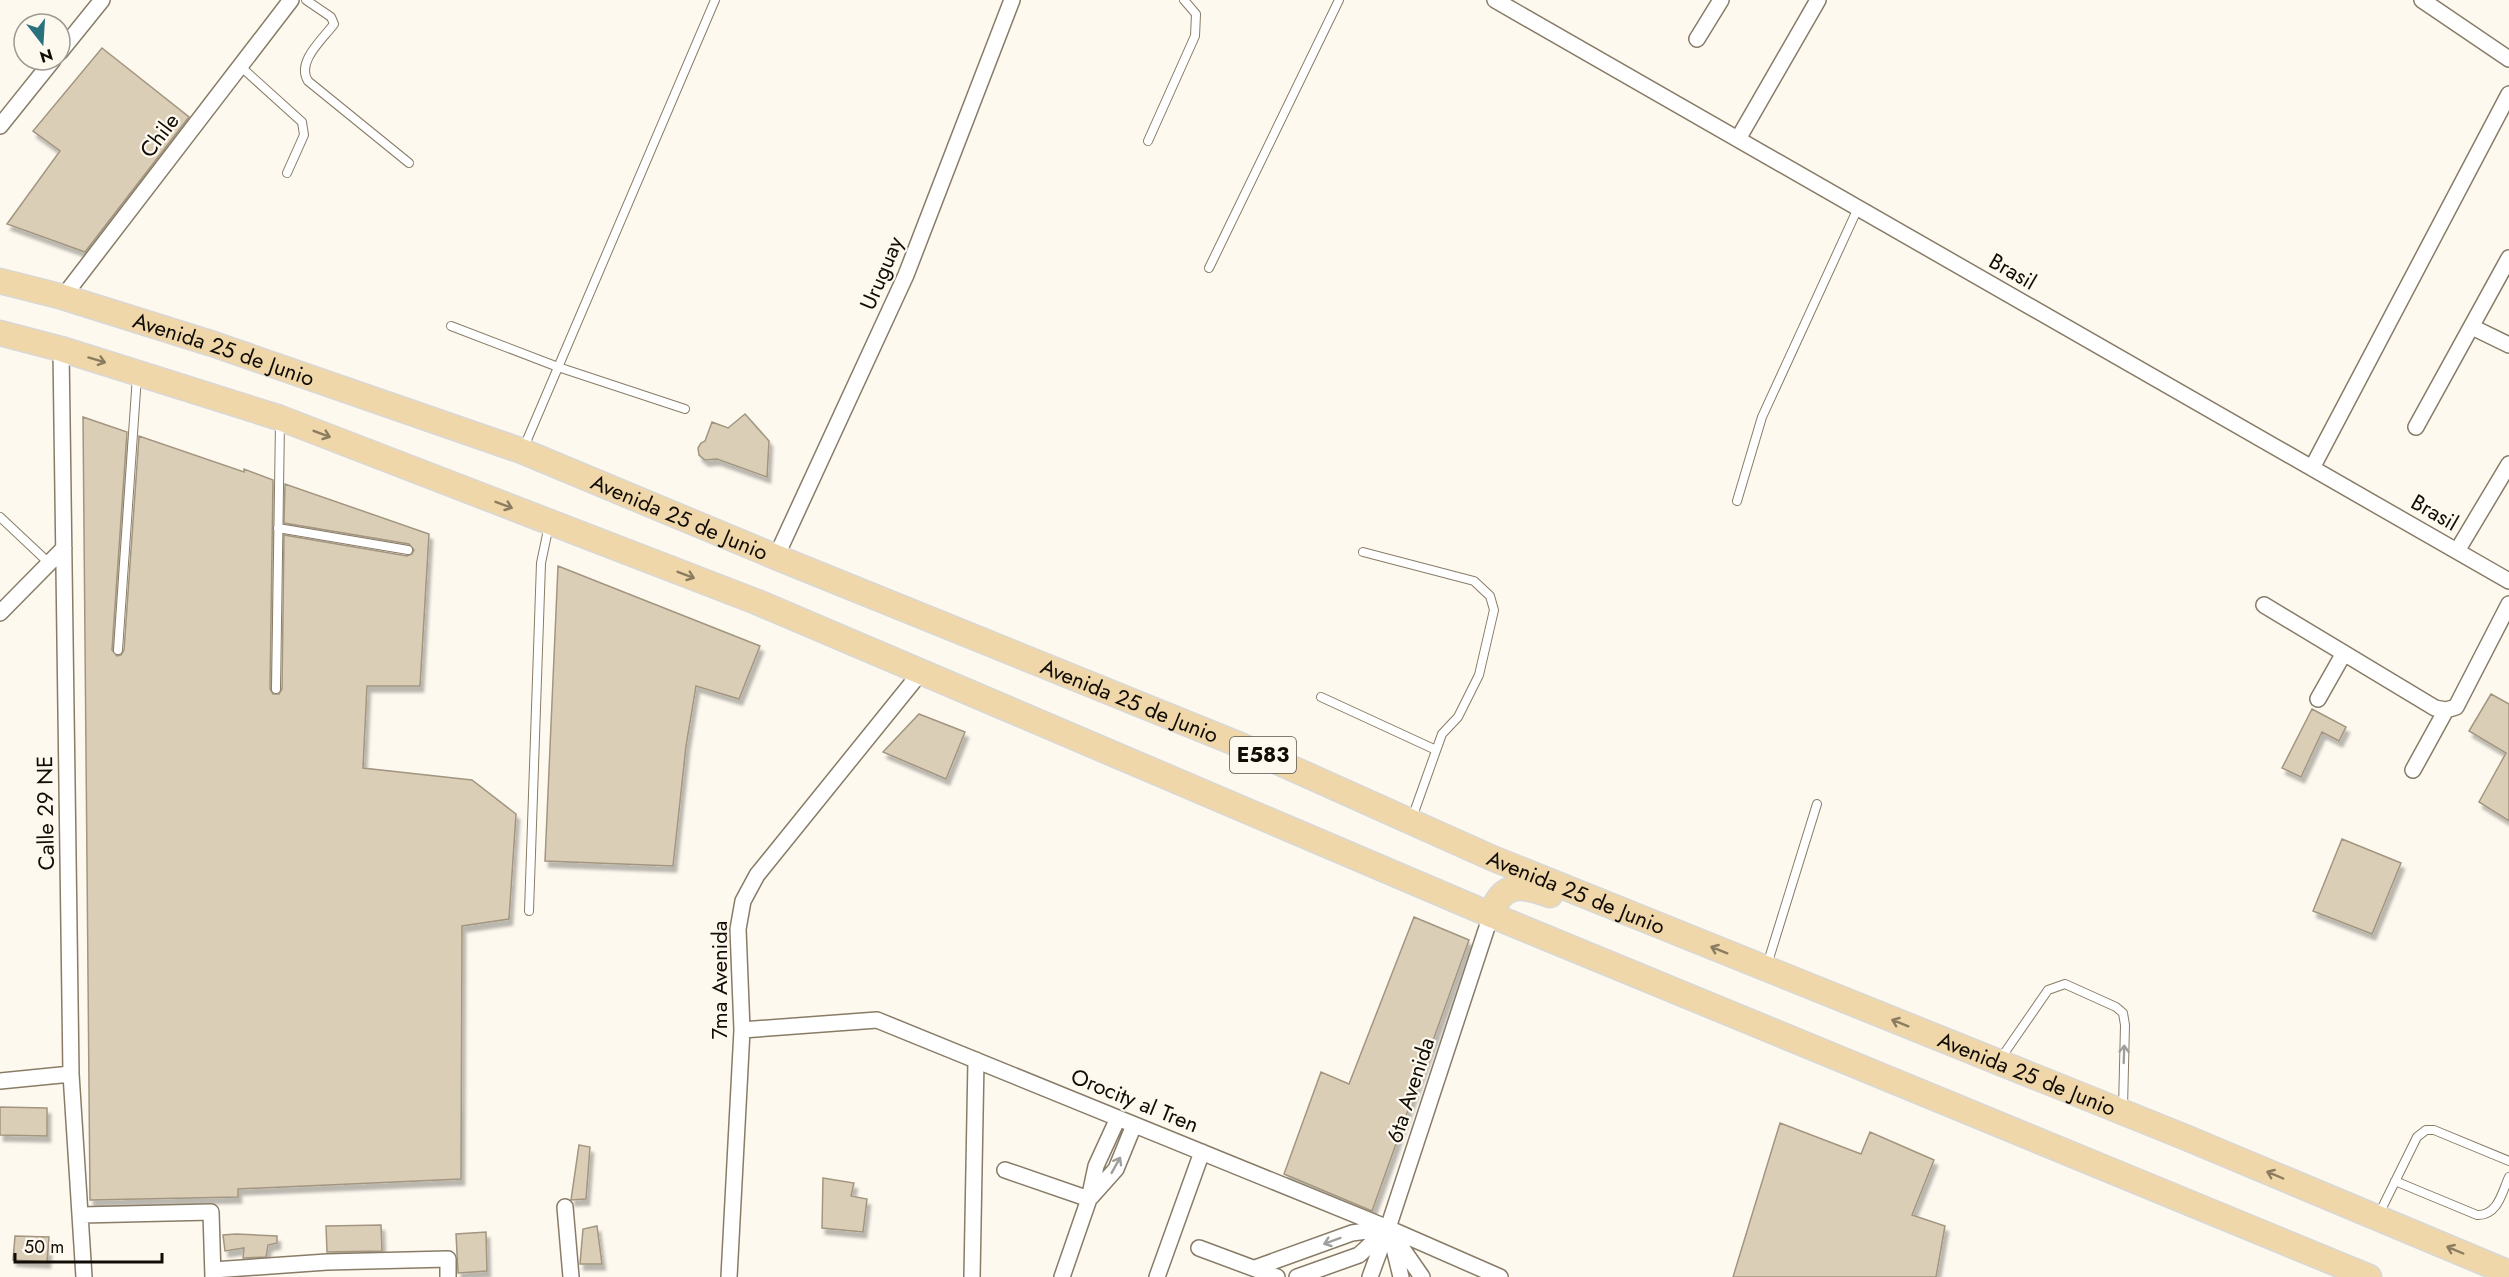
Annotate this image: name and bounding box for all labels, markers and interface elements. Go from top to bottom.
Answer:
north arrow [12,12,72,72]
text: N [37,43,56,69]
street label: Chile [132,106,186,164]
street label: Uruguay [851,231,911,315]
street label: Brasil [1983,245,2043,297]
street label: Avenida 25 de Junio [129,304,319,394]
one-way arrow [87,355,106,366]
one-way arrow [312,429,331,440]
street label: Avenida 25 de Junio [586,466,773,568]
street label: Brasil [2405,486,2465,538]
one-way arrow [494,500,512,511]
one-way arrow [676,570,694,581]
street label: Avenida 25 de Junio [1036,650,1223,751]
road number: E583 [1230,737,1296,773]
street label: Calle 29 NE [28,755,62,871]
street label: Avenida 25 de Junio [1482,842,1670,942]
street label: 7ma Avenida [703,921,735,1039]
one-way arrow [1710,944,1729,955]
one-way arrow [1891,1017,1909,1028]
street label: Avenida 25 de Junio [1933,1023,2121,1124]
street label: 6ta Avenida [1378,1033,1442,1147]
one-way arrow [2119,1044,2130,1064]
street label: Orocity al Tren [1066,1060,1204,1140]
one-way arrow [1110,1157,1122,1174]
one-way arrow [2267,1169,2285,1180]
scale bar [15,1226,162,1264]
text: 50 m [24,1234,64,1260]
one-way arrow [1323,1236,1341,1247]
one-way arrow [2446,1244,2465,1255]

